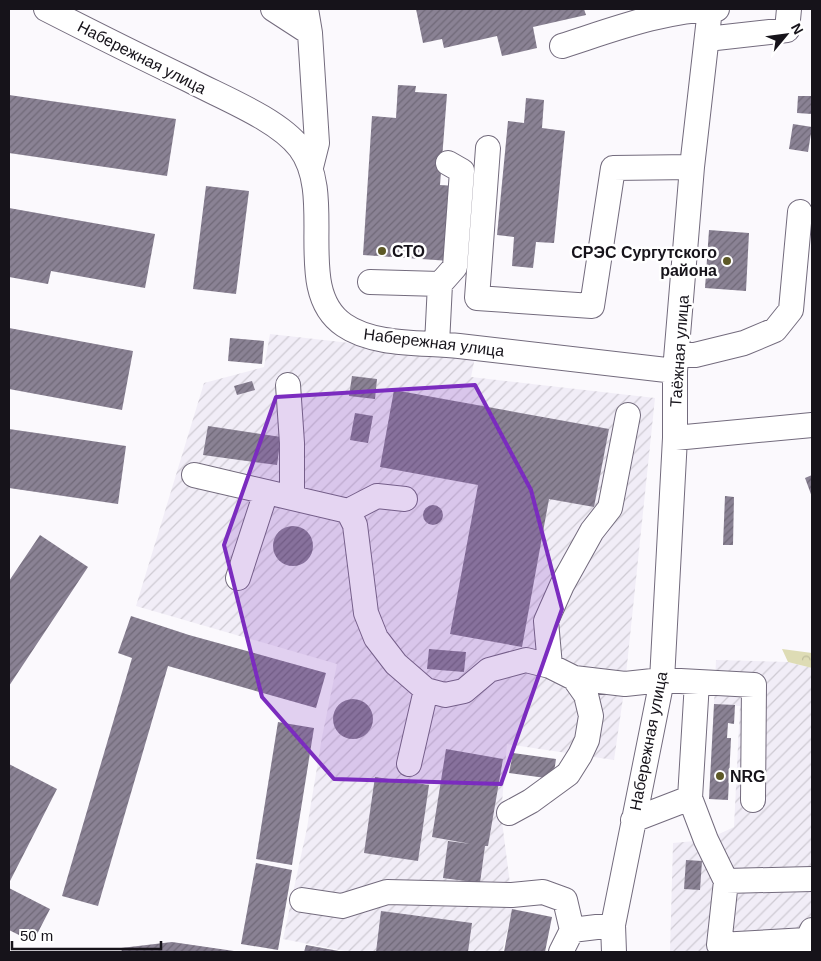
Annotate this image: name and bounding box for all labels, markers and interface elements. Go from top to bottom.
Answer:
north arrow [761,10,811,60]
street label: Набережная улица [75,18,209,97]
text: N [788,20,807,37]
place label: СТО [392,243,425,260]
place label: СРЭС Сургутского района [571,244,717,279]
marker: СТО [376,245,388,257]
marker: СРЭС Сургутского района [721,255,733,267]
street label: Таёжная улица [667,294,692,408]
street label: Набережная улица [363,325,505,360]
street label: Набережная улица [627,670,670,812]
place label: NRG [730,768,766,785]
marker: NRG [714,770,726,782]
scale bar [12,918,161,950]
text: 50 m [20,927,53,944]

